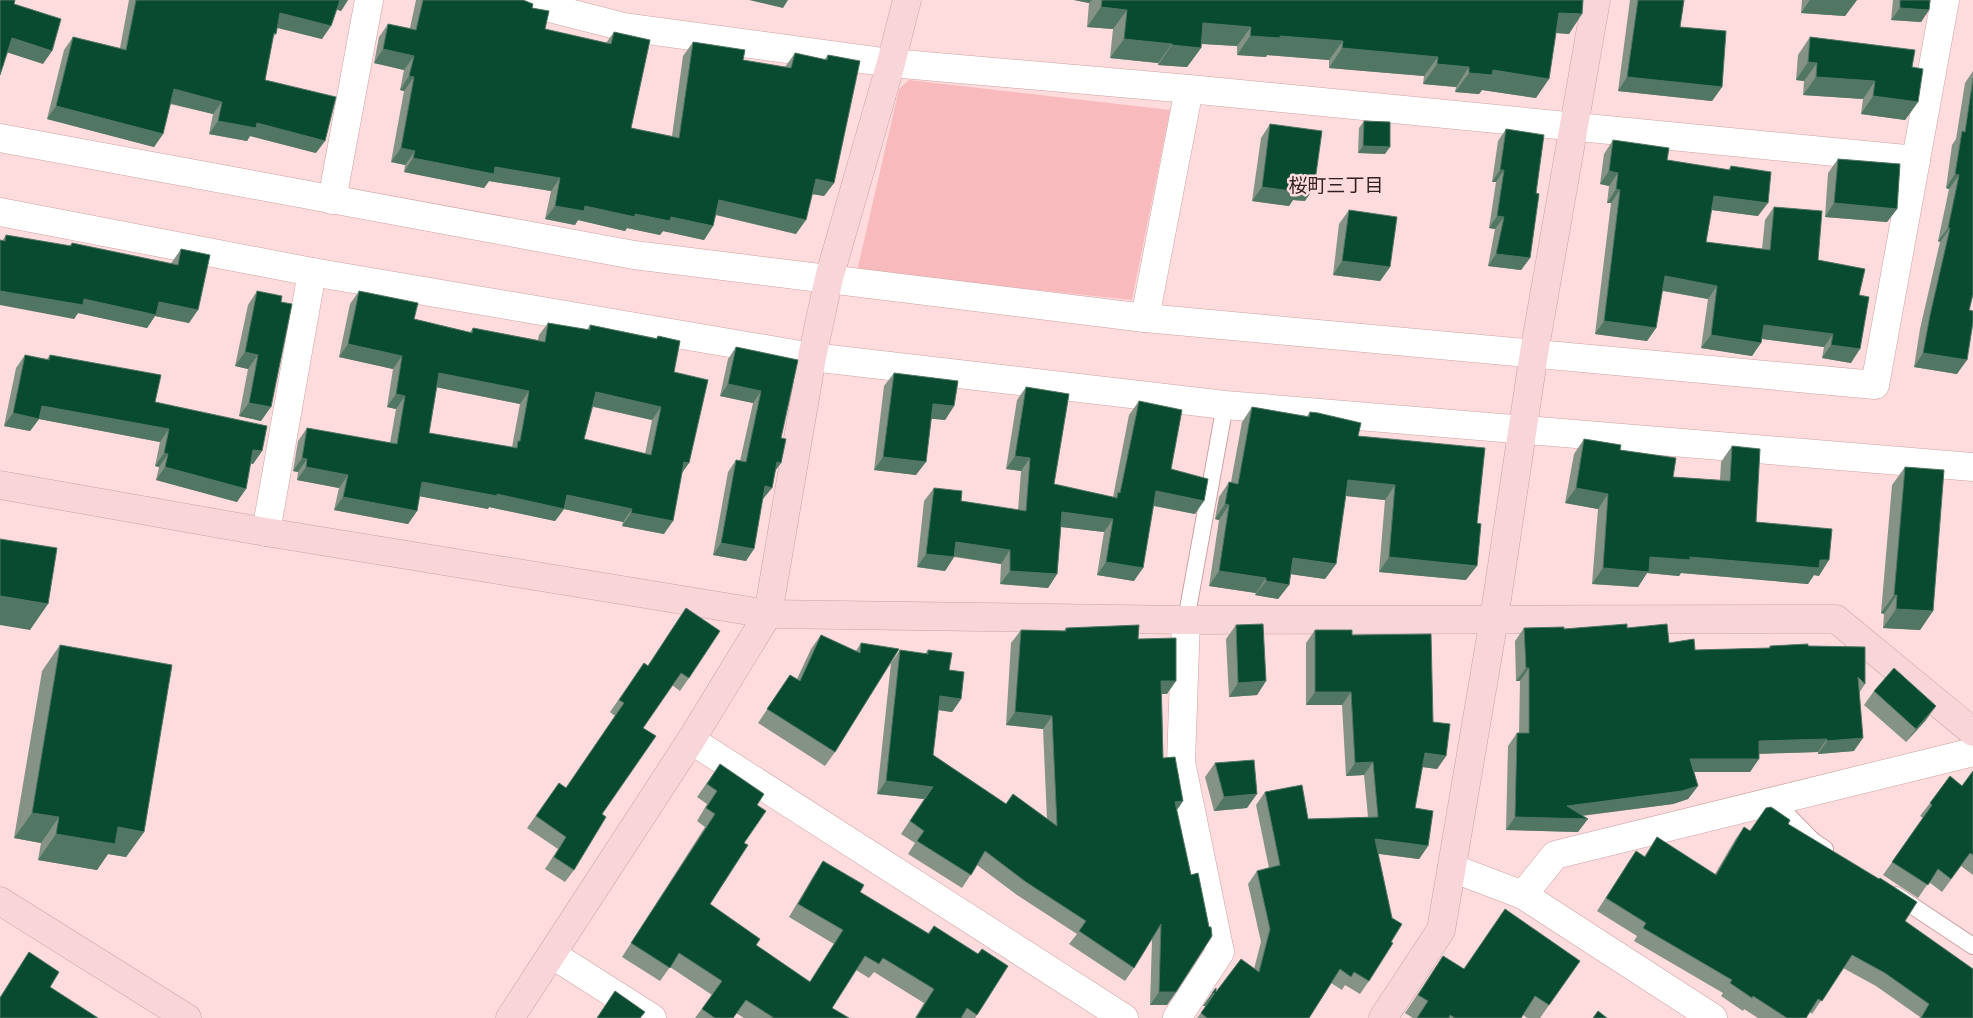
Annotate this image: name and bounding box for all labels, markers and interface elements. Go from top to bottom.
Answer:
district label: 桜町三丁目 [1288,175,1384,196]

